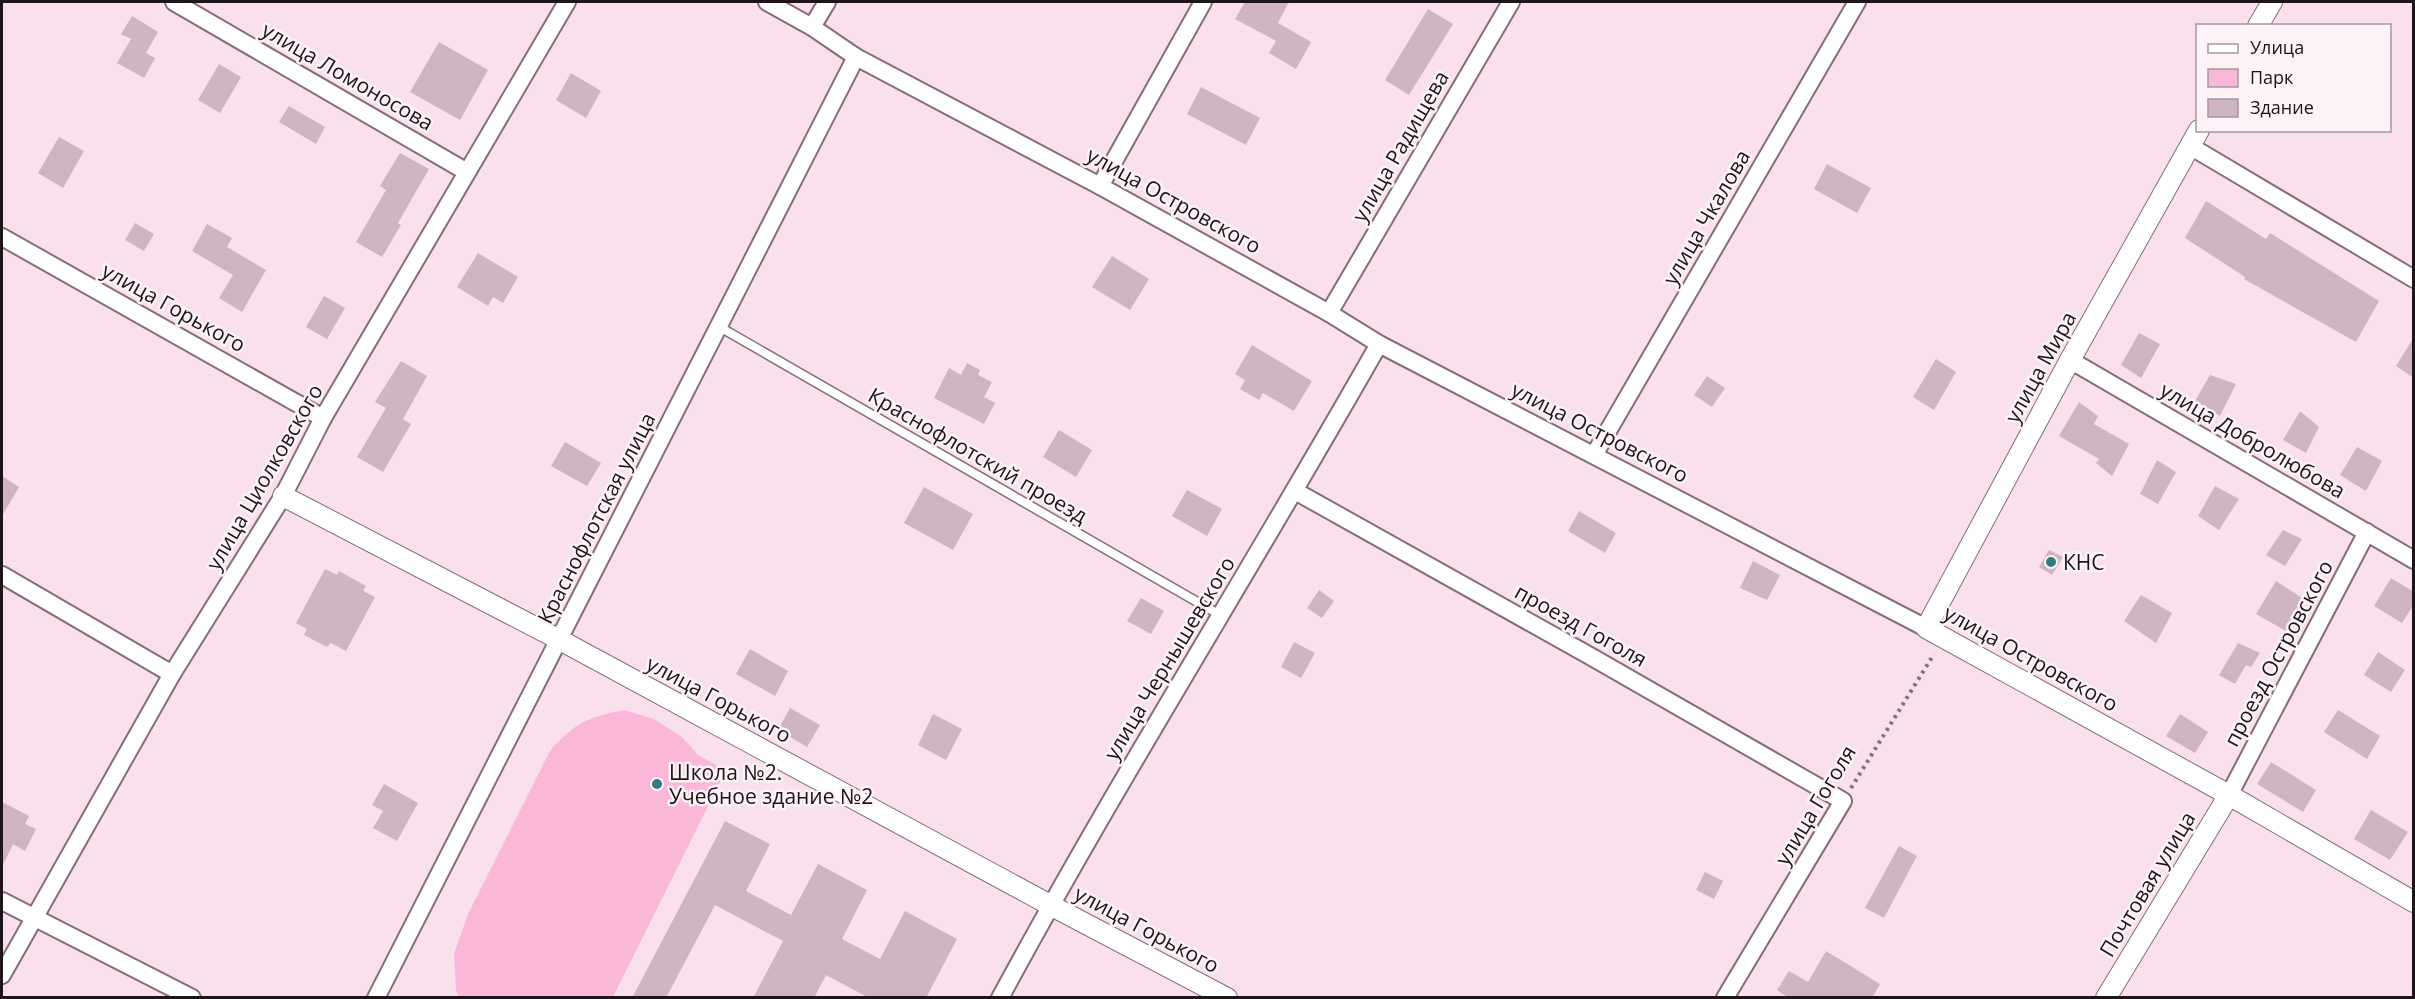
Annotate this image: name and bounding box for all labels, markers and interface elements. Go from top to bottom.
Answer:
street label: улица Ломоносова [257,15,439,137]
legend [2196,24,2391,132]
text: Улица [2250,35,2304,59]
street label: улица Радищева [1345,65,1455,227]
text: Парк [2250,65,2294,89]
text: Здание [2250,95,2314,119]
street label: улица Островского [1082,140,1266,260]
street label: улица Чкалова [1656,144,1756,290]
street label: улица Горького [97,256,251,358]
street label: улица Мира [1998,306,2082,428]
street label: улица Островского [1507,375,1693,489]
street label: улица Добролюбова [2155,376,2351,504]
street label: улица Циолковского [199,379,329,575]
street label: Краснофлотский проезд [863,381,1093,529]
street label: Краснофлотская улица [531,408,661,628]
place label: КНС [2063,548,2105,576]
street label: улица Чернышевского [1097,551,1241,765]
marker: КНС [2044,555,2058,569]
street label: проезд Островского [2217,555,2339,751]
street label: проезд Гоголя [1510,577,1652,673]
street label: улица Островского [1939,598,2123,718]
street label: улица Горького [642,649,796,749]
street label: улица Гоголя [1768,740,1862,870]
place label: Школа №2. Учебное здание №2 [669,758,873,810]
marker: Школа №2. Учебное здание №2 [650,777,664,791]
street label: Почтовая улица [2093,806,2201,962]
street label: улица Горького [1070,879,1224,979]

